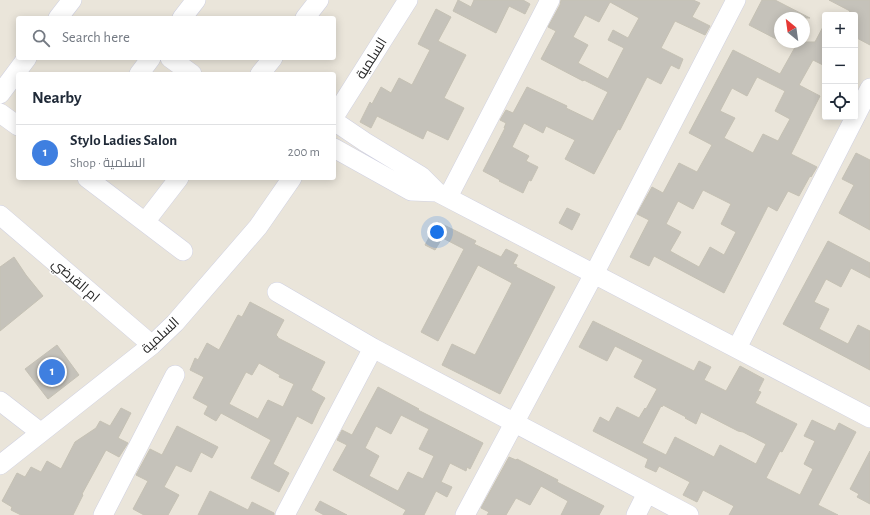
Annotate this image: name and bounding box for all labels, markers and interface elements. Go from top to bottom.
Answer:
north arrow [774,12,810,48]
map controls [822,12,858,120]
button: + [822,12,858,48]
search box [16,16,336,60]
icon: search [30,27,52,49]
text: Search here [62,30,130,45]
street label: السلمية [354,35,390,82]
button: − [822,48,858,84]
button: locate [822,84,858,120]
text: Nearby [32,89,82,106]
text: Stylo Ladies Salon [70,133,177,148]
text: 1 [43,146,47,159]
text: 200 m [288,146,320,159]
text: Shop · السلمية [70,157,145,170]
your location [427,222,447,242]
street label: ام القرضي [47,256,102,307]
street label: السلمية [139,315,182,356]
pin: 1 [39,357,65,387]

